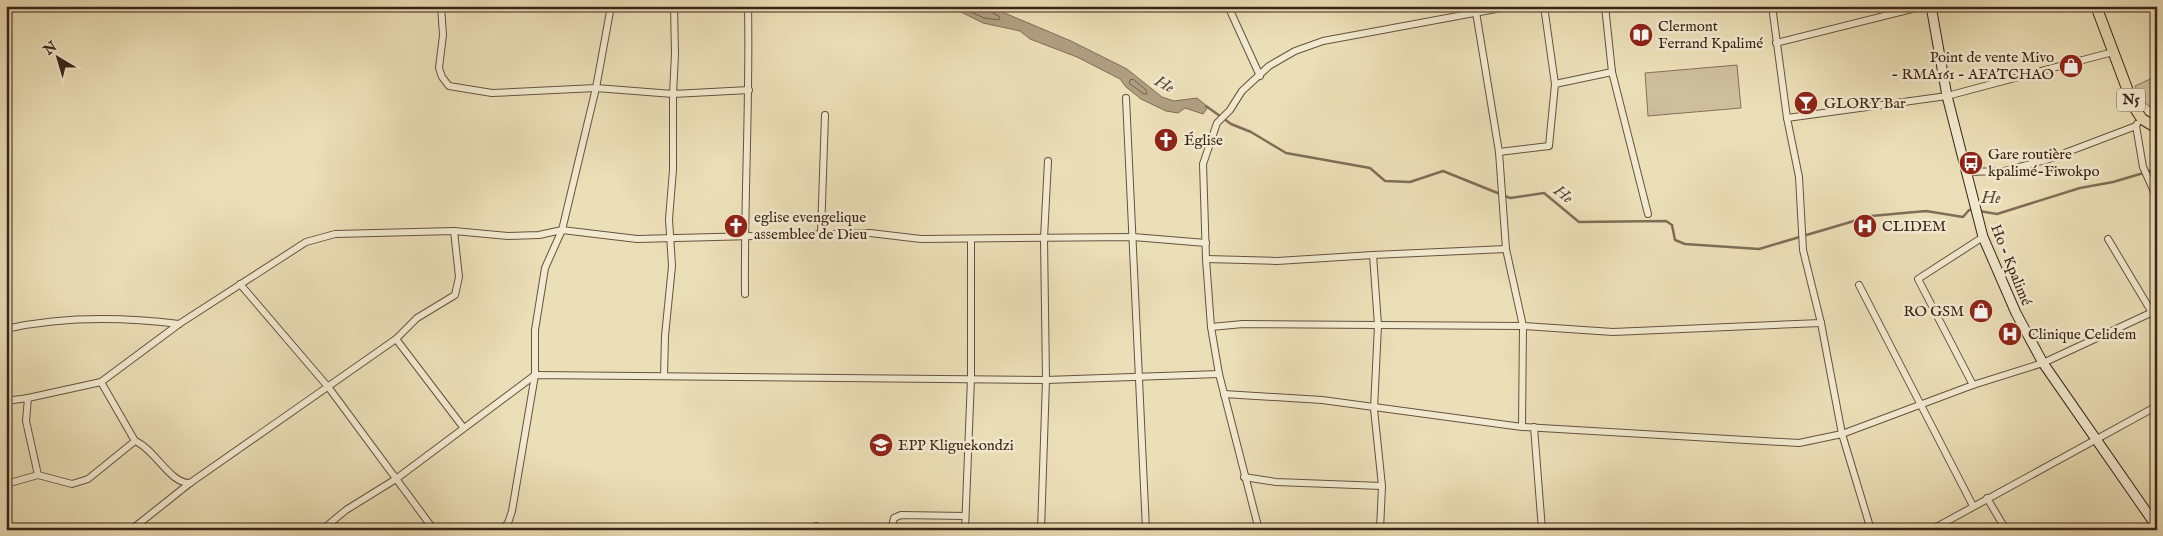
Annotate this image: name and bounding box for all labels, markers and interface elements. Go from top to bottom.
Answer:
place label: Clermont Ferrand Kpalimé [1658,17,1763,53]
library icon: Clermont Ferrand Kpalimé [1628,22,1654,48]
north arrow [32,32,82,82]
text: N [40,38,61,60]
place label: Point de vente Mivo - RMA161 - AFATCHAO [1891,48,2054,84]
shop icon: Point de vente Mivo - RMA161 - AFATCHAO [2058,53,2084,79]
water label: He [1150,71,1178,99]
road number: N5 [2117,88,2145,112]
bar icon: GLORY Bar [1793,90,1819,116]
place label: GLORY Bar [1824,94,1906,113]
church icon: Église [1153,127,1179,153]
place label: Église [1184,131,1223,150]
place label: Gare routière kpalimé-Fiwokpo [1988,145,2100,181]
bus stop icon: Gare routière kpalimé-Fiwokpo [1958,150,1984,176]
water label: He [1549,181,1577,209]
water label: He [1980,189,2001,209]
place label: eglise evengelique assemblee de Dieu [754,208,868,244]
church icon: eglise evengelique assemblee de Dieu [723,213,749,239]
hospital icon: CLIDEM [1852,213,1878,239]
place label: CLIDEM [1882,217,1946,236]
street label: Ho - Kpalimé [1986,221,2036,309]
shop icon: RO GSM [1968,298,1994,324]
place label: RO GSM [1903,302,1964,321]
hospital icon: Clinique Celidem [1997,321,2023,347]
place label: Clinique Celidem [2028,325,2137,344]
school or university icon: EPP Kliguekondzi [868,432,894,458]
place label: EPP Kliguekondzi [898,436,1014,455]

